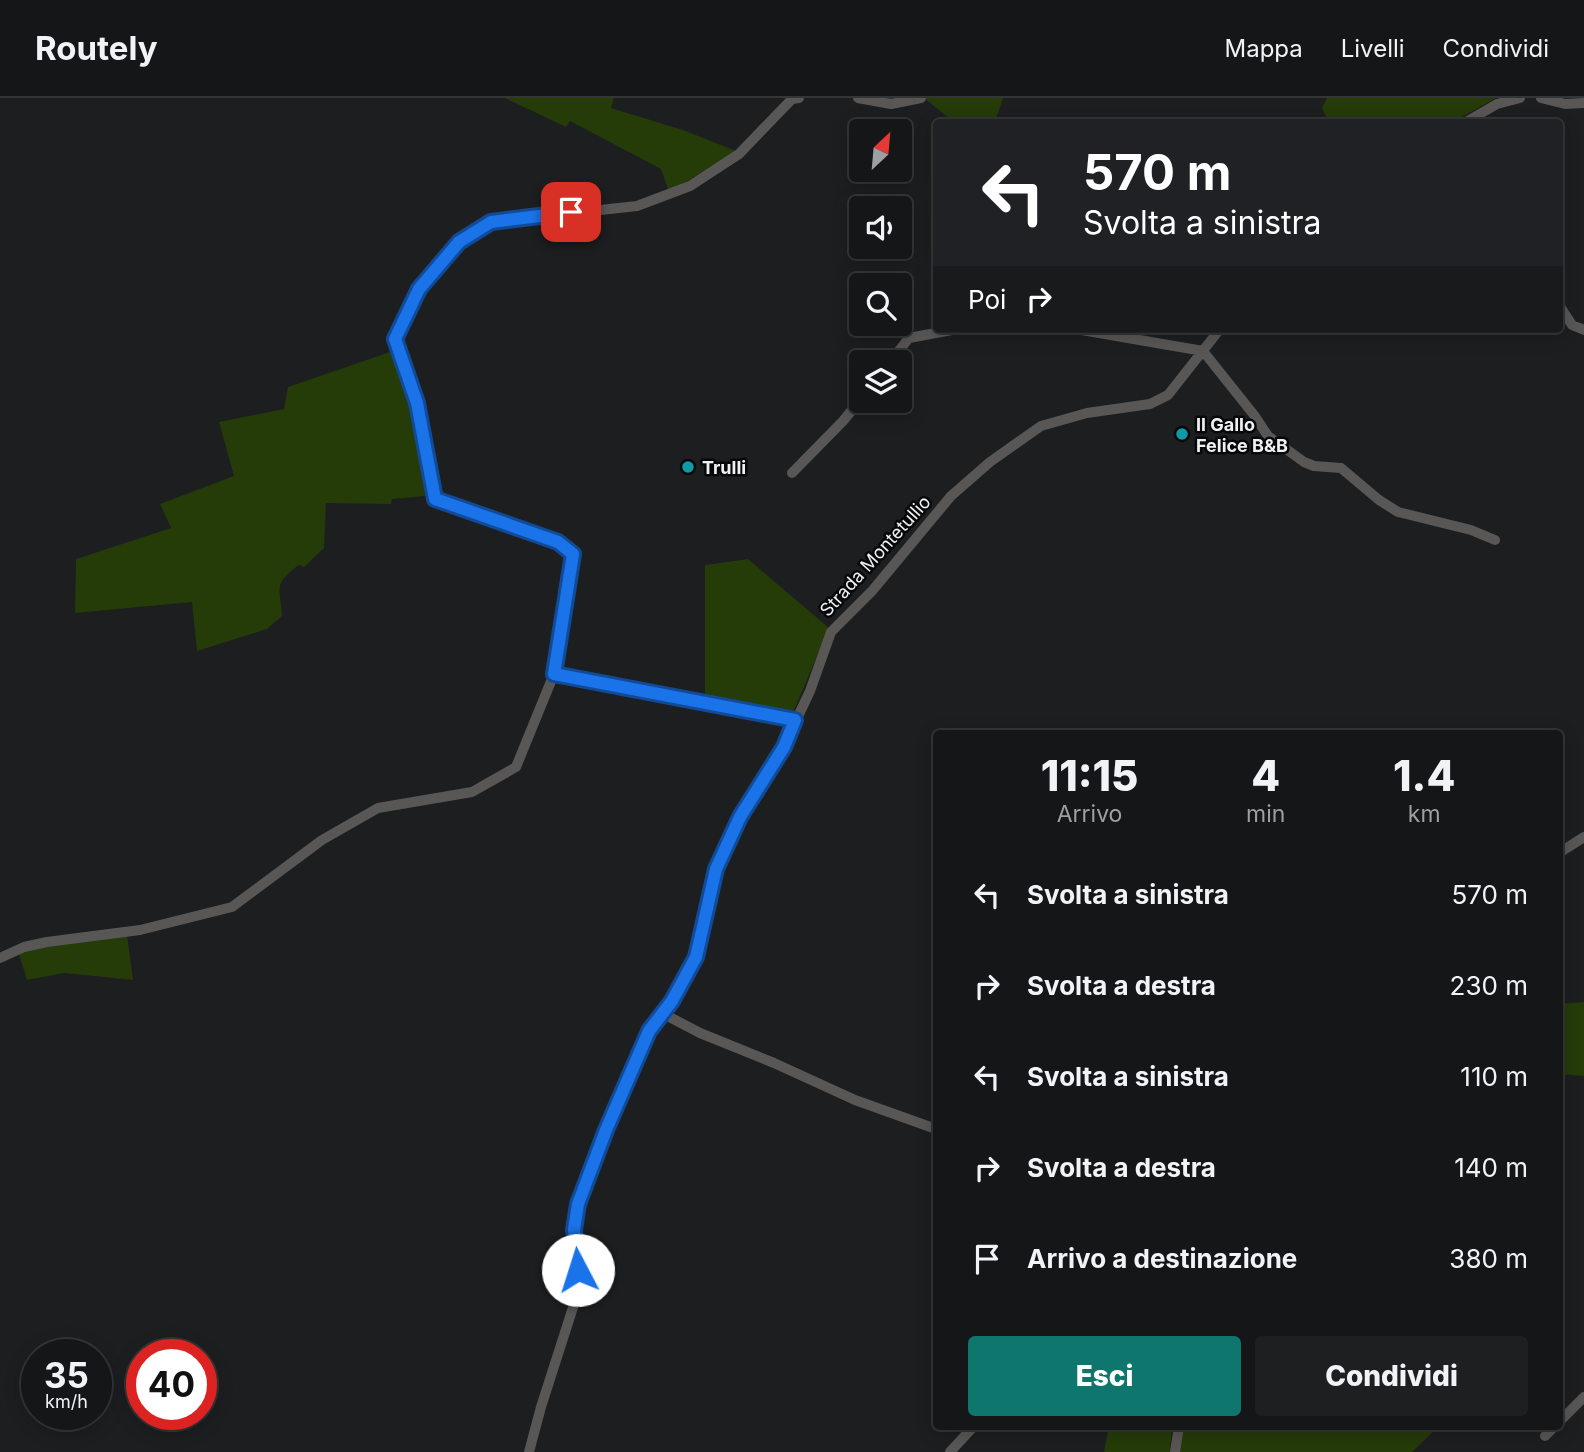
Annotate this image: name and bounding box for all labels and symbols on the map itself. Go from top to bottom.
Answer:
north arrow [849,119,912,182]
pin [541,182,601,242]
place label: Il Gallo Felice B&B [1196,414,1288,456]
marker: Il Gallo Felice B&B [1174,426,1190,442]
place label: Trulli [702,457,746,478]
marker: Trulli [680,459,696,475]
street label: Strada Montetullio [815,491,935,621]
position arrow [541,1233,615,1307]
speed limit sign: 40 [126,1339,217,1430]

